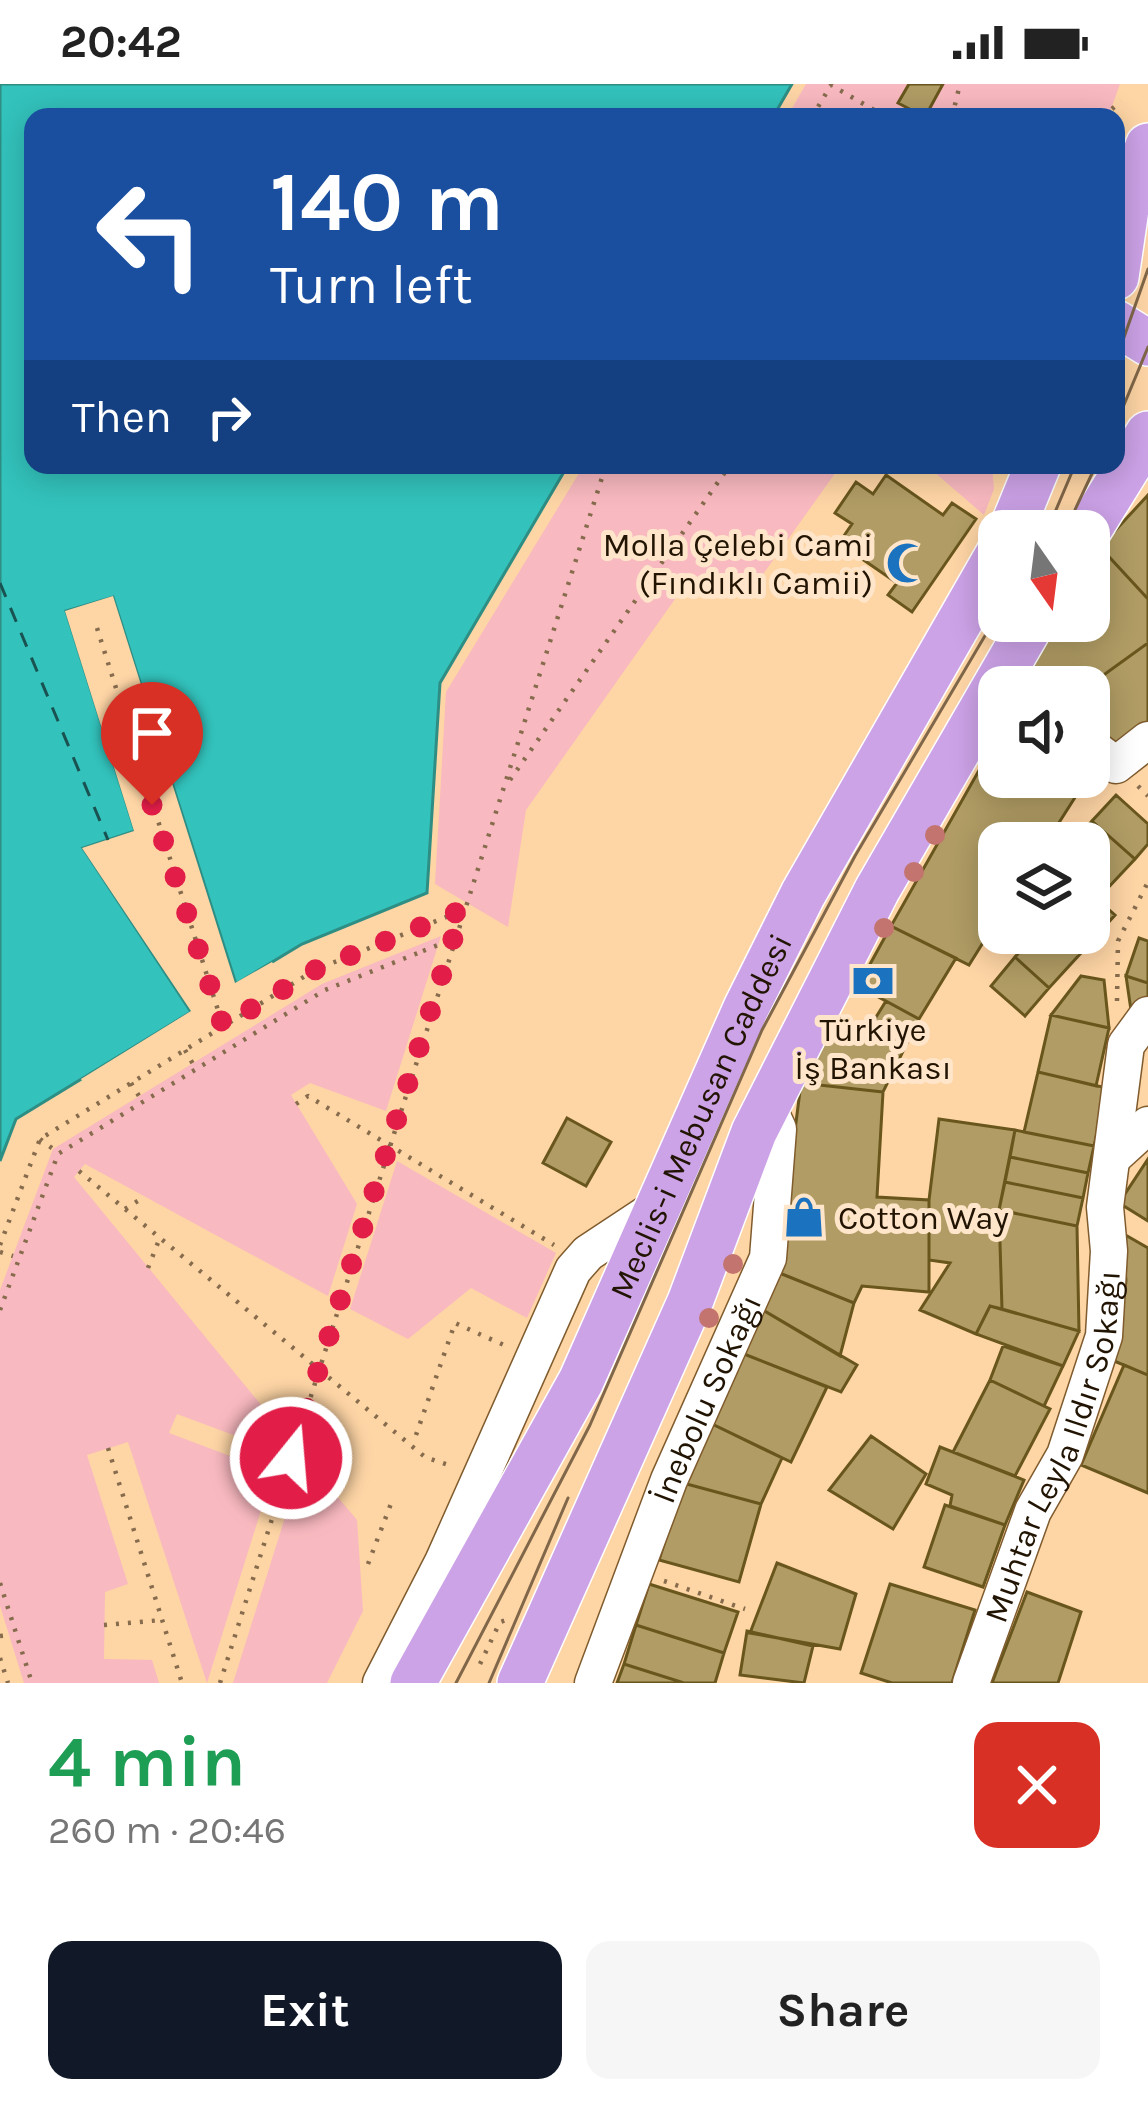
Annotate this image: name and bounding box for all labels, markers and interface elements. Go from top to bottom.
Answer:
text: 20:42 [60,16,182,68]
text: 140 m [270,153,504,251]
icon: left [72,156,228,312]
text: Turn left [270,253,473,317]
icon: right [196,384,262,450]
text: Then [72,391,172,443]
north arrow [978,510,1110,642]
map controls [978,510,1110,954]
place label: Molla Çelebi Cami (Fındıklı Camii) [603,526,873,602]
mosque icon: Molla Çelebi Cami (Fındıklı Camii) [884,540,930,586]
button: sound [978,666,1110,798]
pin [101,682,203,805]
icon: arrive [119,700,185,766]
button: layers [978,822,1110,954]
street label: Meclis-i Mebusan Caddesi [602,927,800,1305]
bank icon: Türkiye İş Bankası [850,958,896,1004]
place label: Türkiye İş Bankası [795,1011,951,1087]
shop icon: Cotton Way [781,1194,827,1240]
place label: Cotton Way [838,1199,1009,1237]
street label: Muhtar Leyla Ildır Sokağı [976,1270,1128,1628]
street label: İnebolu Sokağı [644,1289,769,1508]
position arrow [228,1395,354,1521]
text: 4 min [48,1720,246,1804]
button: close [974,1722,1100,1848]
text: 260 m · 20:46 [48,1807,286,1853]
button: Exit [48,1941,562,2079]
button: Share [586,1941,1100,2079]

